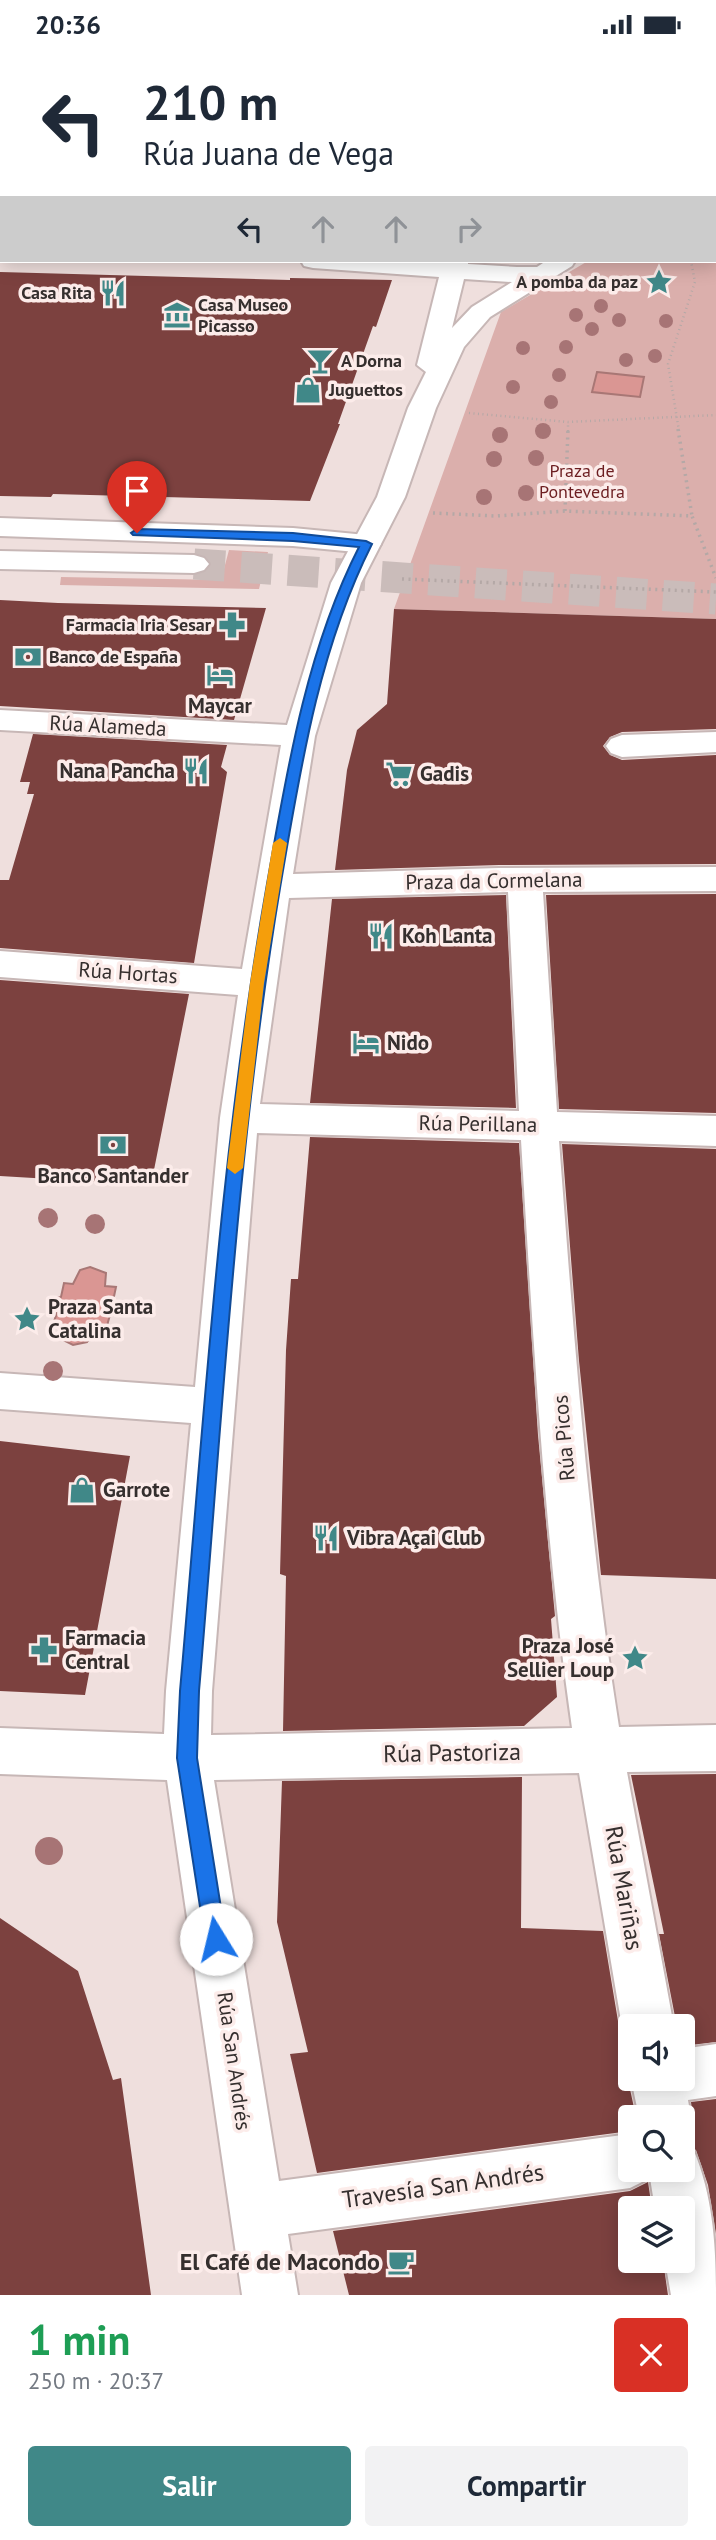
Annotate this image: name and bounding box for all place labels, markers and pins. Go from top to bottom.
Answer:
place icon: A pomba da paz [644,267,674,297]
place label: A pomba da paz [516,270,638,293]
restaurant icon: Casa Rita [98,278,128,308]
place label: Casa Rita [21,281,92,304]
place label: Casa Museo Picasso [198,293,289,337]
museum icon: Casa Museo Picasso [162,300,192,330]
bar icon: A Dorna [305,346,335,376]
place label: A Dorna [341,349,402,372]
shop icon: Juguettos [293,375,323,405]
place label: Juguettos [328,378,403,401]
pin [107,461,167,533]
pharmacy icon: Farmacia Iria Sesar [217,610,247,640]
place label: Farmacia Iria Sesar [66,613,212,636]
bank icon: Banco de España [13,642,43,672]
place label: Banco de España [49,645,178,668]
hotel icon: Maycar [205,660,235,690]
place label: Maycar [188,692,253,719]
restaurant icon: Nana Pancha [181,756,211,786]
place label: Nana Pancha [59,757,175,784]
supermarket icon: Gadis [384,759,414,789]
place label: Gadis [420,760,469,787]
restaurant icon: Koh Lanta [366,921,396,951]
place label: Koh Lanta [402,922,492,949]
hotel icon: Nido [351,1028,381,1058]
place label: Nido [387,1029,429,1056]
bank icon: Banco Santander [98,1130,128,1160]
place label: Banco Santander [37,1162,189,1189]
place label: Praza Santa Catalina [48,1293,153,1344]
place icon: Praza Santa Catalina [12,1304,42,1334]
shop icon: Garrote [67,1475,97,1505]
place label: Garrote [103,1476,170,1503]
restaurant icon: Vibra Açai Club [311,1523,341,1553]
place label: Vibra Açai Club [346,1524,482,1551]
place label: Farmacia Central [65,1624,146,1675]
place label: Praza José Sellier Loup [507,1632,614,1683]
pharmacy icon: Farmacia Central [29,1635,59,1665]
place icon: Praza José Sellier Loup [620,1643,650,1673]
place label: El Café de Macondo [180,2246,380,2277]
cafe icon: El Café de Macondo [386,2247,416,2277]

